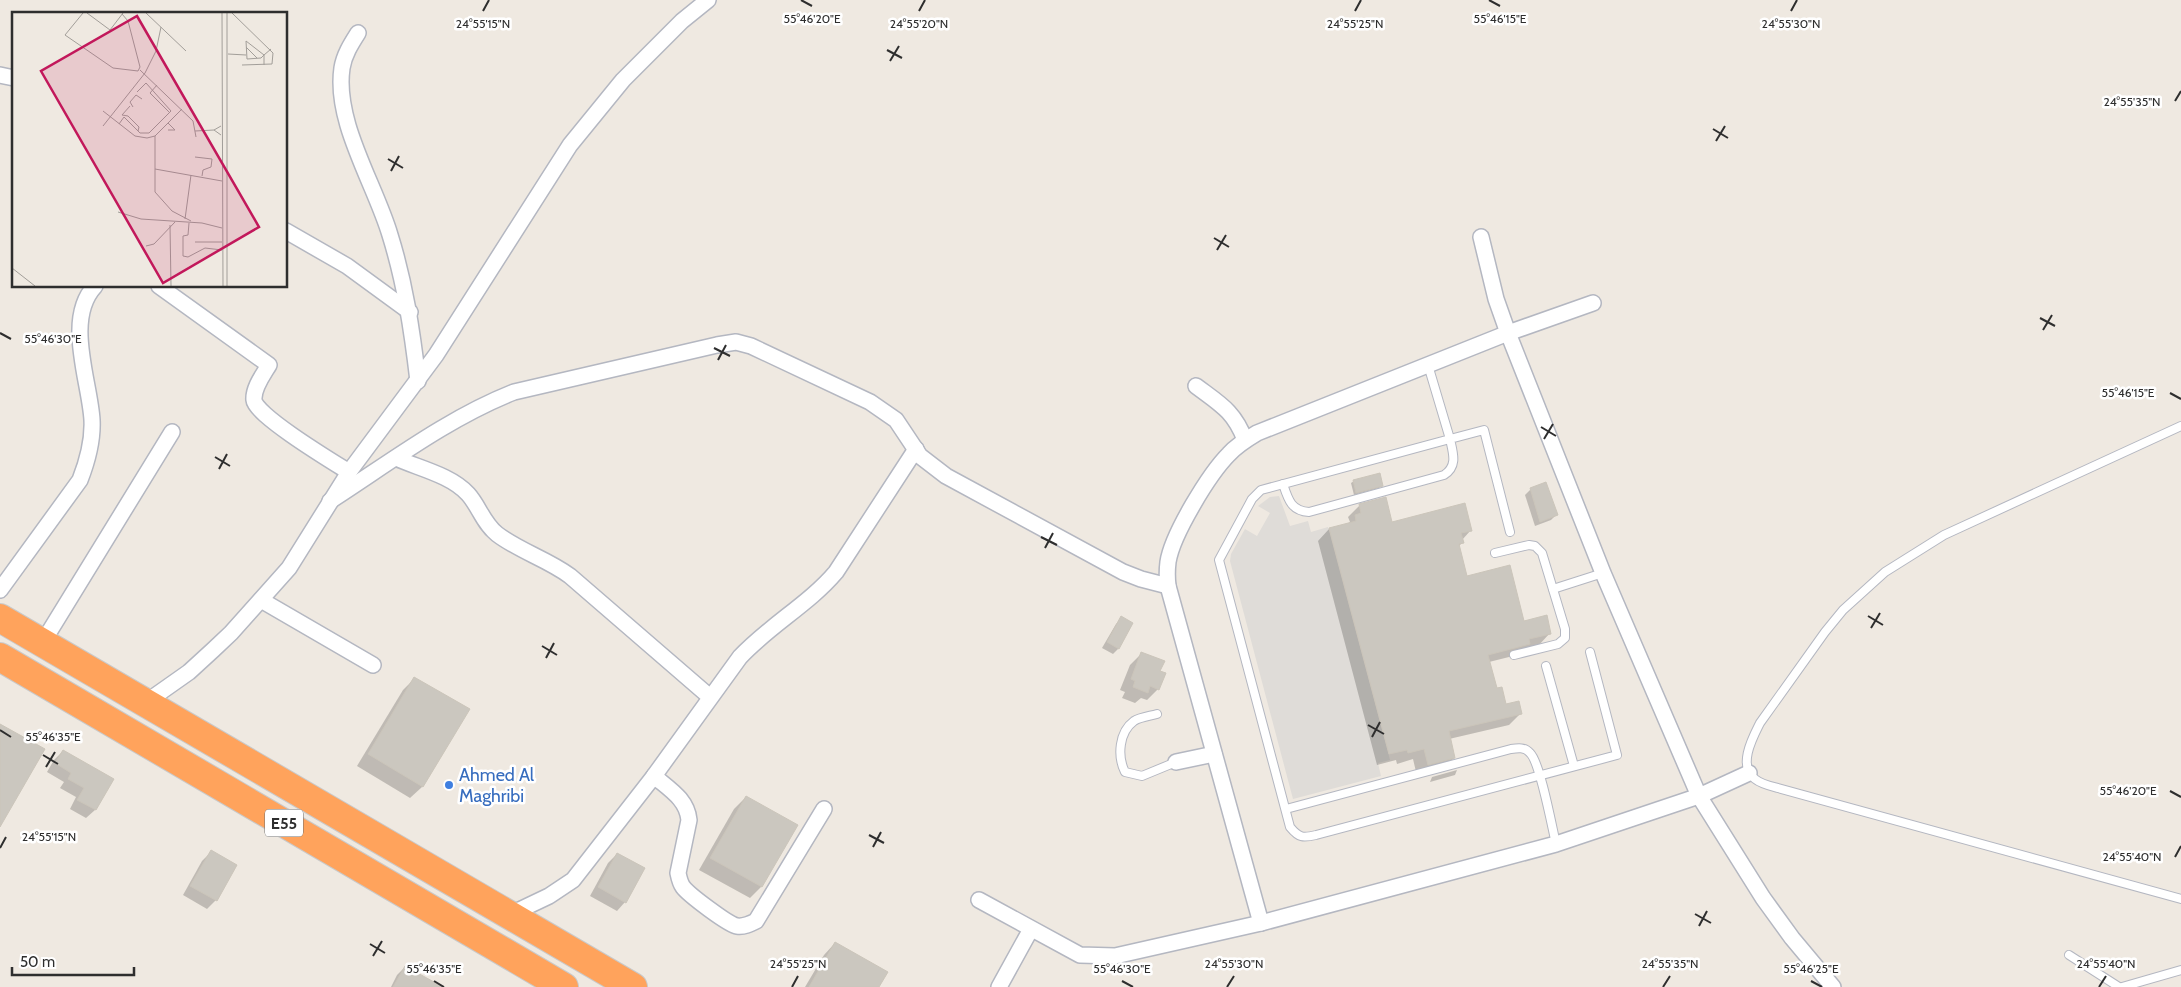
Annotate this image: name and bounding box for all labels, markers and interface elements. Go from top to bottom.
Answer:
text: 55°46'20"E [783,11,841,26]
text: 55°46'15"E [1474,11,1527,26]
inset map [12,12,288,288]
text: 24°55'15"N [456,16,510,31]
text: 24°55'20"N [890,16,948,31]
text: 24°55'25"N [1327,16,1383,31]
text: 24°55'30"N [1762,16,1820,31]
text: 24°55'35"N [2104,94,2160,109]
text: 55°46'30"E [24,331,82,346]
text: 55°46'15"E [2102,385,2155,400]
text: 55°46'35"E [25,729,81,744]
place label: Ahmed Al Maghribi [459,764,535,807]
marker: Ahmed Al Maghribi [443,779,455,791]
text: 55°46'20"E [2099,783,2157,798]
road number: E55 [265,810,303,836]
text: 24°55'15"N [22,829,76,844]
text: 24°55'40"N [2102,849,2162,864]
scale bar [12,944,135,976]
text: 50 m [20,953,55,971]
text: 24°55'25"N [770,956,826,971]
text: 24°55'30"N [1205,956,1263,971]
text: 24°55'35"N [1642,956,1698,971]
text: 24°55'40"N [2076,956,2136,971]
text: 55°46'35"E [406,961,462,976]
text: 55°46'30"E [1093,961,1151,976]
text: 55°46'25"E [1783,961,1839,976]

